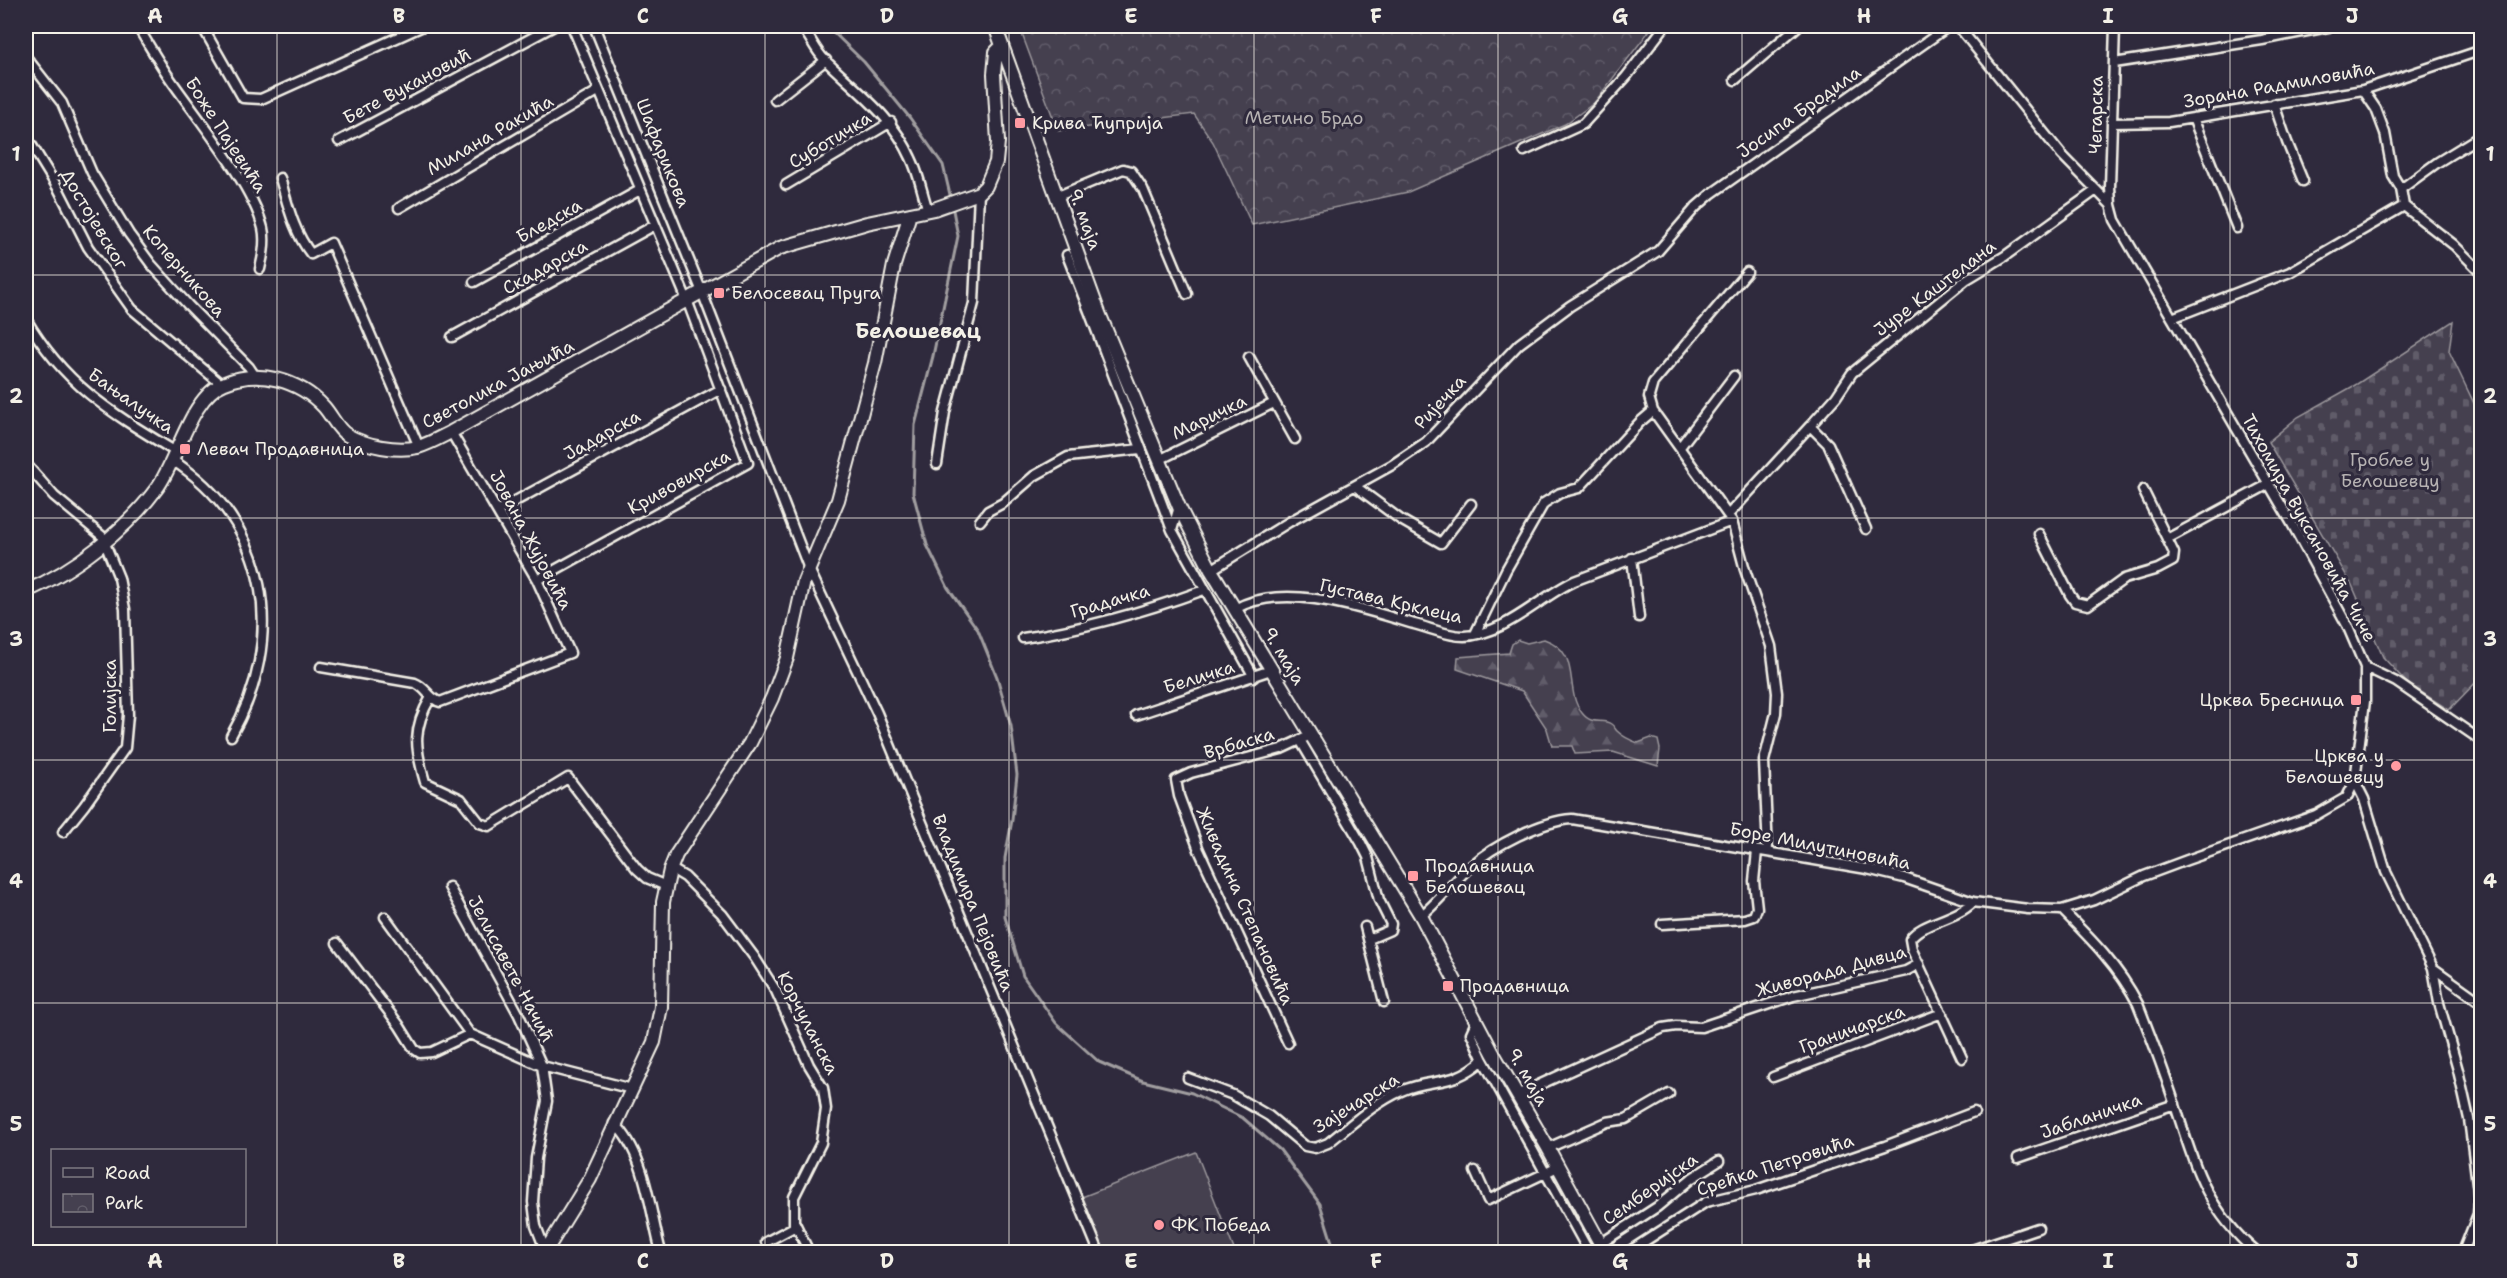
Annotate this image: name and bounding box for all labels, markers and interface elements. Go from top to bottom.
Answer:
text: A [147,3,163,29]
text: B [393,3,405,29]
text: C [637,3,649,29]
text: D [880,3,894,29]
text: E [1124,3,1138,29]
text: F [1370,3,1382,29]
text: G [1612,3,1628,29]
text: H [1857,3,1871,29]
text: I [2102,3,2114,29]
text: J [2346,3,2359,29]
street label: Бете Вукановић [339,42,475,130]
street label: Зорана Радмиловића [2182,56,2376,114]
street label: Јосипа Бродила [1732,60,1866,164]
street label: Боже Пајевића [180,73,272,197]
street label: Чегарска [2083,76,2109,154]
street label: Милана Ракића [422,89,558,181]
street label: Шафарикова [630,95,696,211]
street label: Суботичка [784,106,876,174]
park label: Метино Брдо [1245,106,1363,130]
place label: Крива Ћуприја [1032,111,1163,135]
marker: Крива Ћуприја [1013,116,1027,130]
text: 1 [11,141,21,167]
text: 1 [2485,141,2495,167]
street label: Достојевског [55,164,133,274]
street label: 9. маја [1063,185,1107,253]
street label: Бледска [512,193,586,249]
street label: Коперникова [137,220,231,322]
street label: Скадарска [498,234,592,300]
street label: Јуре Каштелана [1869,234,2001,342]
place label: Белосевац Пруга [731,281,881,305]
marker: Белосевац Пруга [712,286,726,300]
district label: Белошевац [855,317,981,345]
street label: Светолика Јањића [418,334,578,434]
street label: Бањалучка [83,363,179,439]
street label: Ријечка [1409,370,1471,434]
text: 2 [9,383,23,409]
text: 2 [2483,383,2497,409]
street label: Маричка [1168,389,1250,445]
street label: Јадарска [559,404,645,466]
street label: Тихомира Вуксановића Чиче [2236,410,2382,646]
place label: Левач Продавница [197,437,364,461]
marker: Левач Продавница [178,442,192,456]
street label: Кривовирска [623,444,735,520]
park label: Гробље у Белошевцу [2340,448,2440,493]
street label: Јована Жујовића [484,466,578,614]
street label: Густава Крклеца [1317,573,1465,629]
street label: Градачка [1068,578,1152,624]
street label: 9. маја [1257,623,1311,689]
text: 3 [9,626,23,652]
text: 3 [2483,626,2497,652]
street label: Беличка [1161,655,1237,699]
street label: Голијска [98,659,122,733]
place label: Црква Бресница [2200,688,2344,712]
marker: Црква Бресница [2349,693,2363,707]
street label: Врбаска [1201,722,1277,764]
place label: Црква у Белошевцу [2285,744,2384,789]
marker: Црква у Белошевцу [2389,759,2403,773]
street label: Живадина Степановића [1190,803,1300,1009]
street label: Владимира Пејовића [926,811,1020,995]
street label: Боре Милутиновића [1728,817,1912,875]
place label: Продавница Белошевац [1425,854,1534,899]
text: 4 [9,868,23,894]
text: 4 [2483,868,2497,894]
marker: Продавница Белошевац [1406,869,1420,883]
street label: Јелисавете Начић [462,892,560,1046]
street label: Живорада Дивца [1753,939,1909,1003]
street label: Корчуланска [772,967,844,1079]
place label: Продавница [1460,974,1569,998]
marker: Продавница [1441,979,1455,993]
street label: Граничарска [1796,999,1908,1059]
street label: 9. маја [1502,1043,1554,1111]
street label: Зајечарска [1309,1067,1403,1139]
street label: Јабланичка [2037,1087,2145,1145]
text: 5 [10,1111,22,1137]
text: 5 [2484,1111,2496,1137]
street label: Срећка Петровића [1693,1128,1857,1202]
street label: Семберијска [1598,1147,1702,1231]
legend [51,1149,246,1227]
text: Road [105,1161,150,1185]
text: Park [105,1191,144,1215]
place label: ФК Победа [1171,1213,1271,1237]
marker: ФК Победа [1152,1218,1166,1232]
text: A [147,1248,163,1274]
text: B [393,1248,405,1274]
text: C [637,1248,649,1274]
text: D [880,1248,894,1274]
text: E [1124,1248,1138,1274]
text: F [1370,1248,1382,1274]
text: G [1612,1248,1628,1274]
text: H [1857,1248,1871,1274]
text: I [2102,1248,2114,1274]
text: J [2346,1248,2359,1274]

